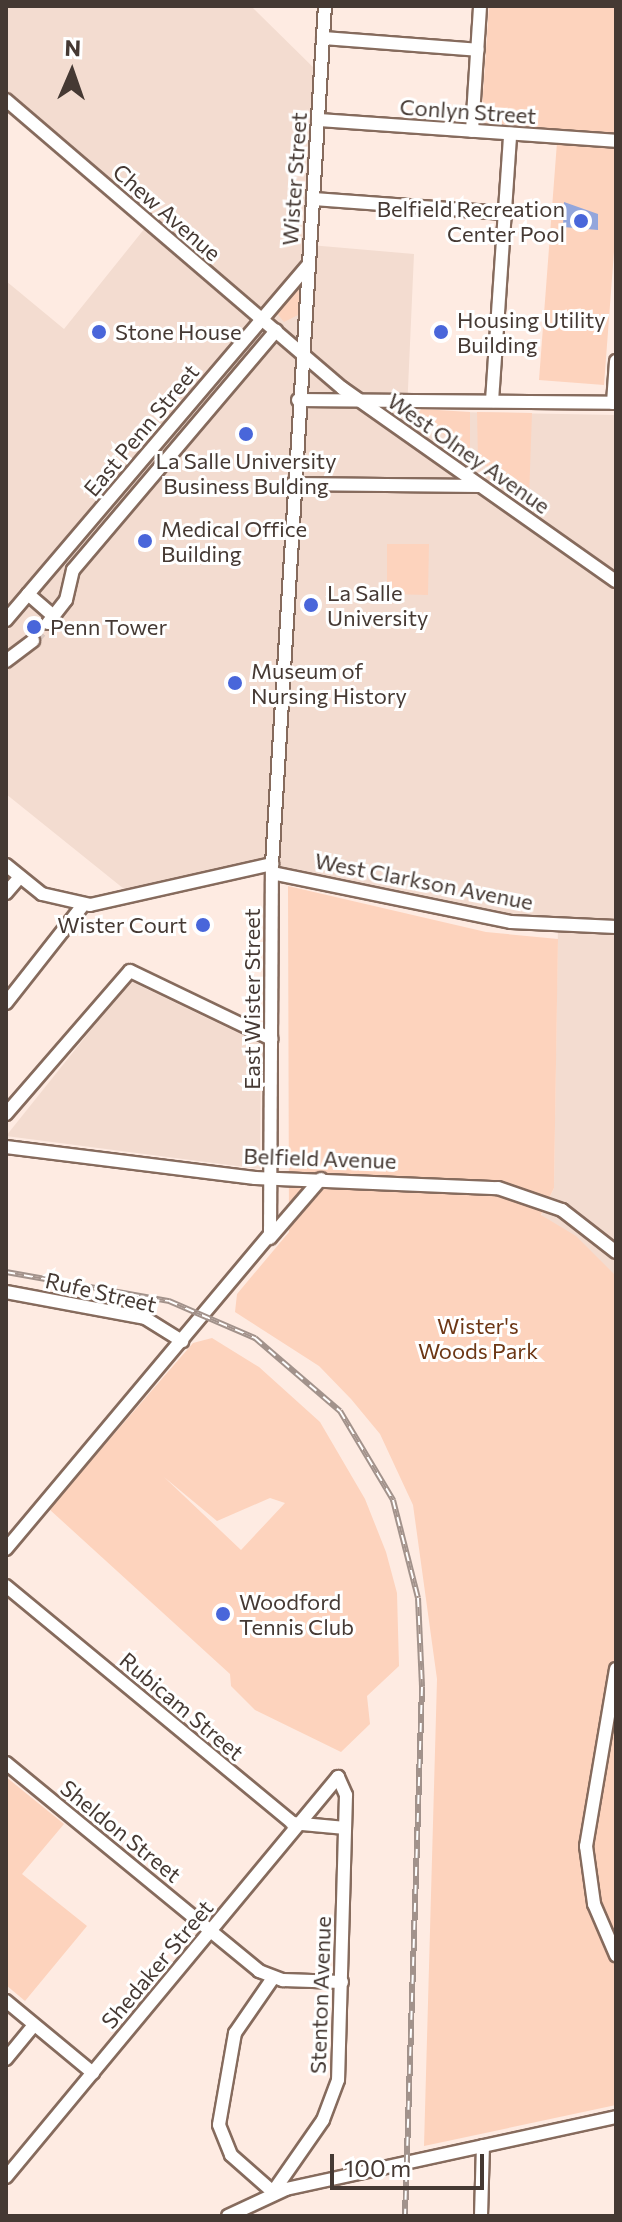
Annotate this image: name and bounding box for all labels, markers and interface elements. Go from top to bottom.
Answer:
north arrow [32,32,112,112]
text: N [64,34,82,61]
street label: Conlyn Street [399,93,537,129]
street label: Wister Street [276,111,312,247]
street label: Chew Avenue [108,158,226,266]
place label: Belfield Recreation Center Pool [377,195,565,246]
marker: Belfield Recreation Center Pool [572,212,590,230]
place label: Housing Utility Building [457,306,606,358]
place label: Stone House [115,319,242,345]
marker: Stone House [90,323,108,341]
marker: Housing Utility Building [432,323,450,341]
street label: East Penn Street [78,359,204,501]
street label: West Olney Avenue [383,387,555,519]
marker: La Salle University Business Bulding [237,425,255,443]
place label: La Salle University Business Bulding [155,447,337,498]
place label: Medical Office Building [161,515,307,566]
marker: Medical Office Building [136,532,154,550]
place label: La Salle University [327,579,428,630]
marker: La Salle University [302,596,320,614]
place label: Penn Tower [50,614,167,640]
marker: Penn Tower [25,618,43,636]
place label: Museum of Nursing History [251,657,407,708]
marker: Museum of Nursing History [226,674,244,692]
street label: West Clarkson Avenue [313,847,535,915]
street label: East Wister Street [239,908,265,1090]
place label: Wister Court [57,912,187,938]
marker: Wister Court [194,916,212,934]
street label: Belfield Avenue [243,1142,397,1174]
street label: Rufe Street [43,1266,159,1318]
park label: Wister's Woods Park [418,1312,538,1364]
place label: Woodford Tennis Club [239,1588,354,1640]
marker: Woodford Tennis Club [214,1605,232,1623]
street label: Rubicam Street [115,1647,249,1765]
street label: Sheldon Street [55,1774,187,1888]
street label: Shedaker Street [96,1894,218,2034]
street label: Stenton Avenue [304,1916,336,2074]
scale bar [334,2138,488,2188]
text: 100 m [344,2153,411,2182]

